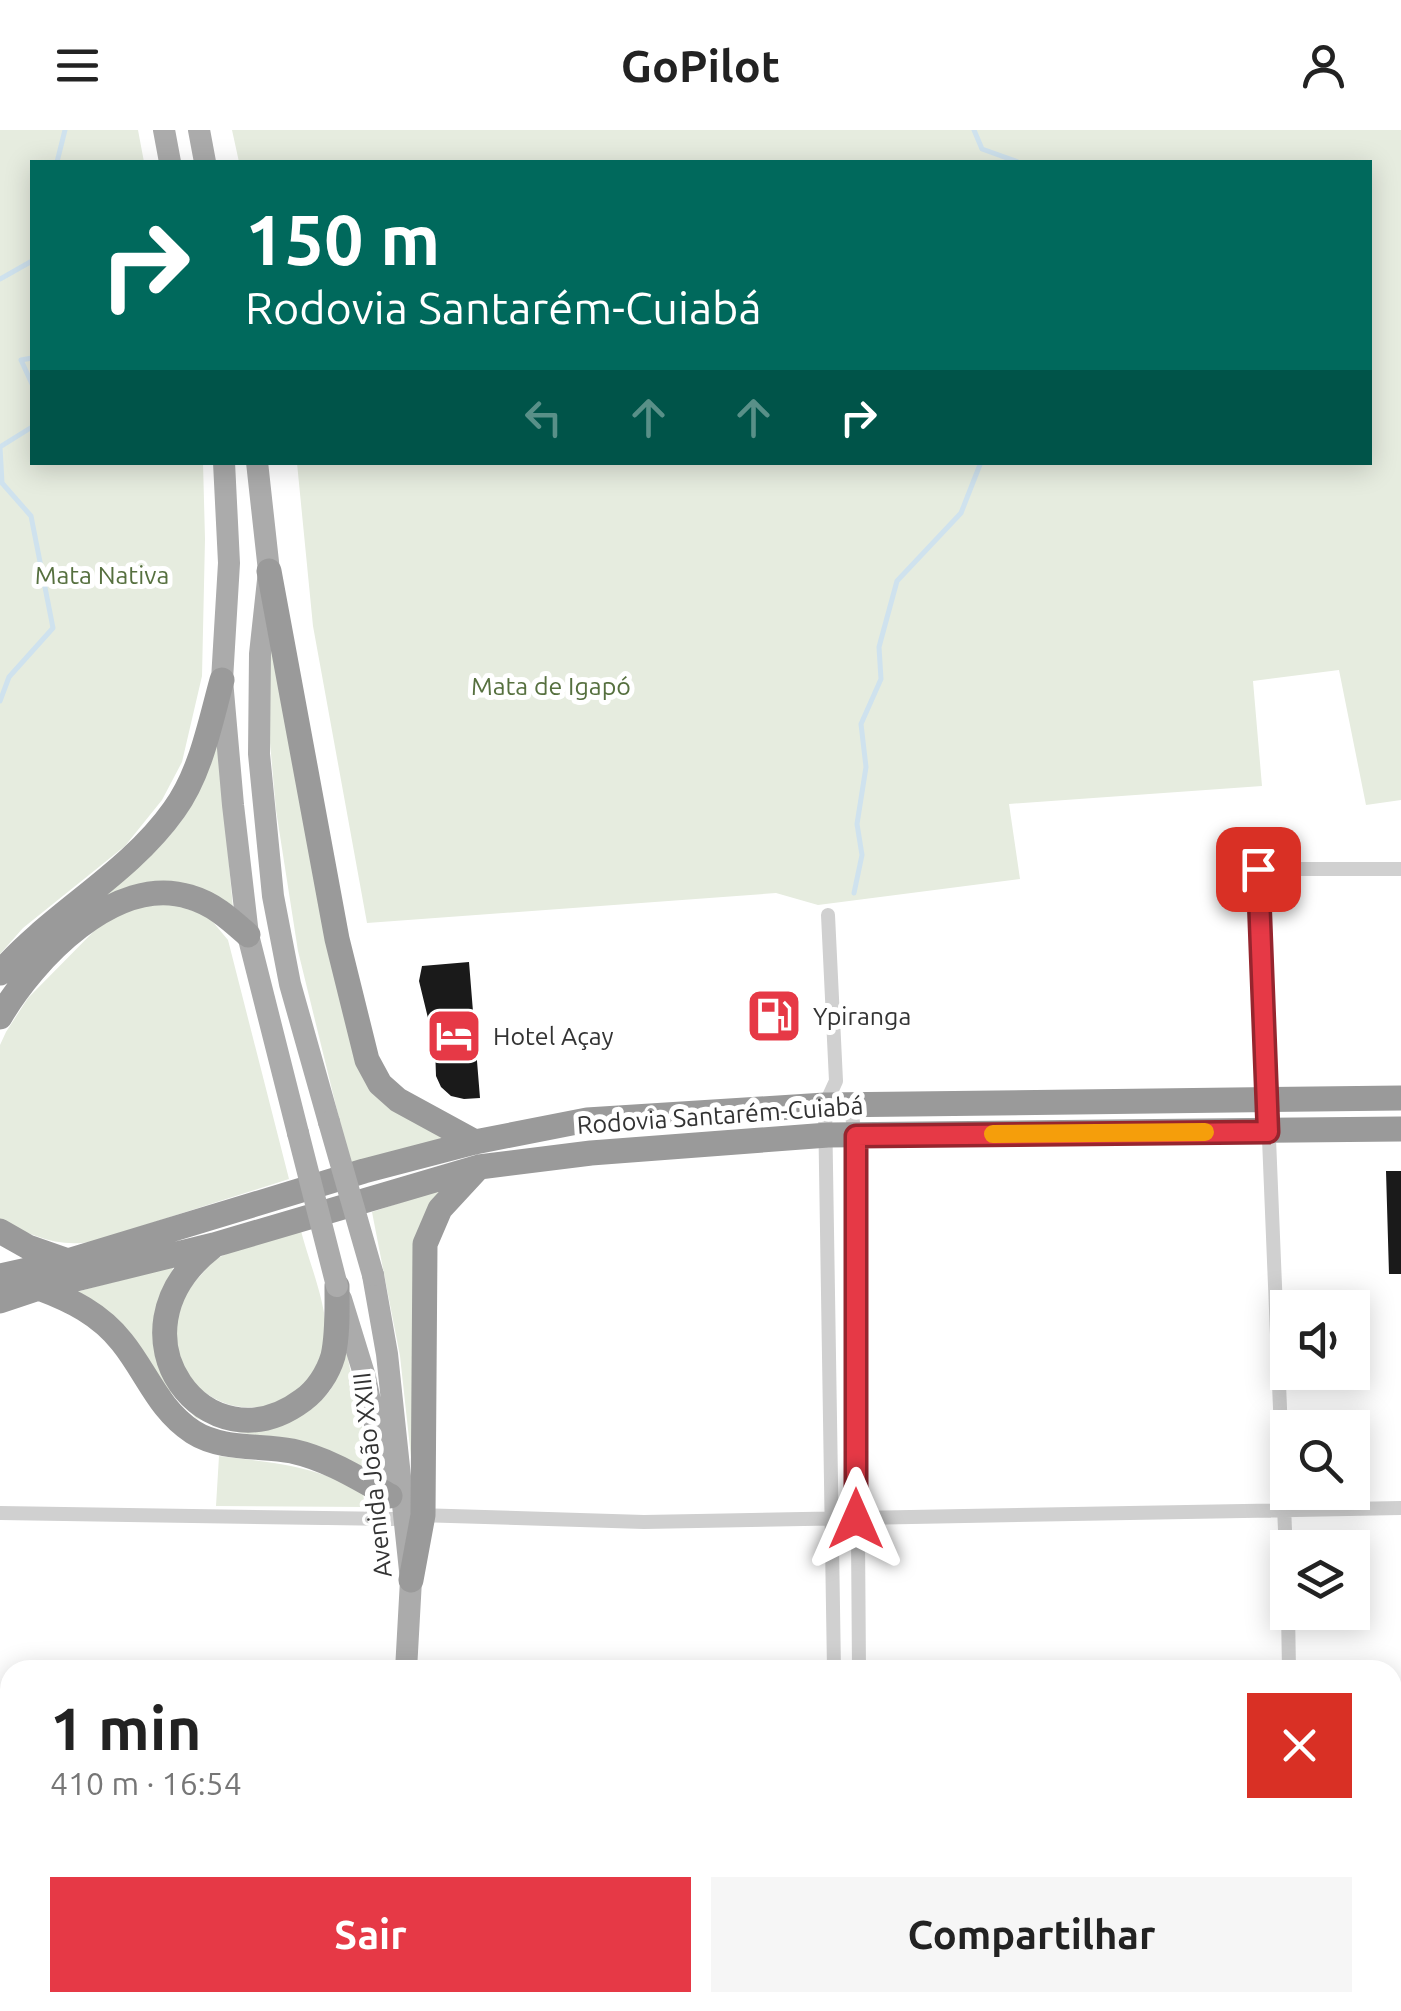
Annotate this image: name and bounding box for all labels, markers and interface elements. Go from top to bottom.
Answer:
icon: menu [50,38,105,93]
icon: person [1296,38,1351,93]
text: GoPilot [621,40,780,91]
icon: right [80,200,210,330]
text: 150 m [245,200,440,278]
text: Rodovia Santarém-Cuiabá [245,282,762,333]
icon: left [516,390,571,445]
icon: ahead [621,390,676,445]
icon: ahead [726,390,781,445]
icon: right [831,390,886,445]
park label: Mata Nativa [35,561,169,589]
park label: Mata de Igapó [471,672,631,700]
pin [1216,827,1301,912]
icon: arrive [1231,842,1286,897]
fuel station icon: Ypiranga [744,986,804,1046]
place label: Ypiranga [813,1002,911,1030]
hotel icon: Hotel Açay [424,1006,484,1066]
place label: Hotel Açay [493,1022,614,1050]
street label: Rodovia Santarém-Cuiabá [576,1091,864,1139]
map controls [1270,1290,1370,1630]
button: sound [1270,1290,1370,1390]
street label: Avenida João XXIII [347,1371,397,1579]
button: search [1270,1410,1370,1510]
position arrow [804,1467,908,1571]
button: layers [1270,1530,1370,1630]
button: close [1247,1693,1352,1798]
text: 1 min [50,1694,202,1761]
text: 410 m · 16:54 [50,1765,242,1801]
button: Sair [50,1877,691,1992]
button: Compartilhar [711,1877,1352,1992]

